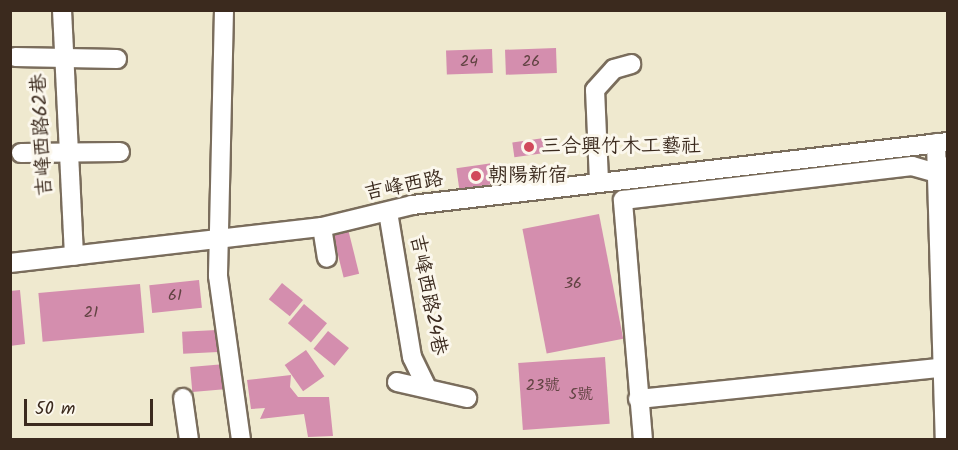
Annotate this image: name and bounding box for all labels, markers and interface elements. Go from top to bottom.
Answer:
house number: 24 [460,52,478,72]
house number: 26 [522,52,540,72]
street label: 吉峰西路62巷 [28,73,58,197]
place label: 三合興竹木工藝社 [541,135,701,159]
marker: 三合興竹木工藝社 [522,140,536,154]
place label: 朝陽新宿 [488,164,568,188]
street label: 吉峰西路 [362,168,446,206]
marker: 朝陽新宿 [469,169,483,183]
street label: 吉峰西路24巷 [404,233,450,357]
house number: 36 [564,274,582,294]
house number: 61 [168,286,182,306]
house number: 21 [84,303,98,323]
house number: 23號 [526,376,560,396]
house number: 5號 [569,385,593,405]
scale bar [27,387,156,425]
text: 50 m [35,395,75,424]

